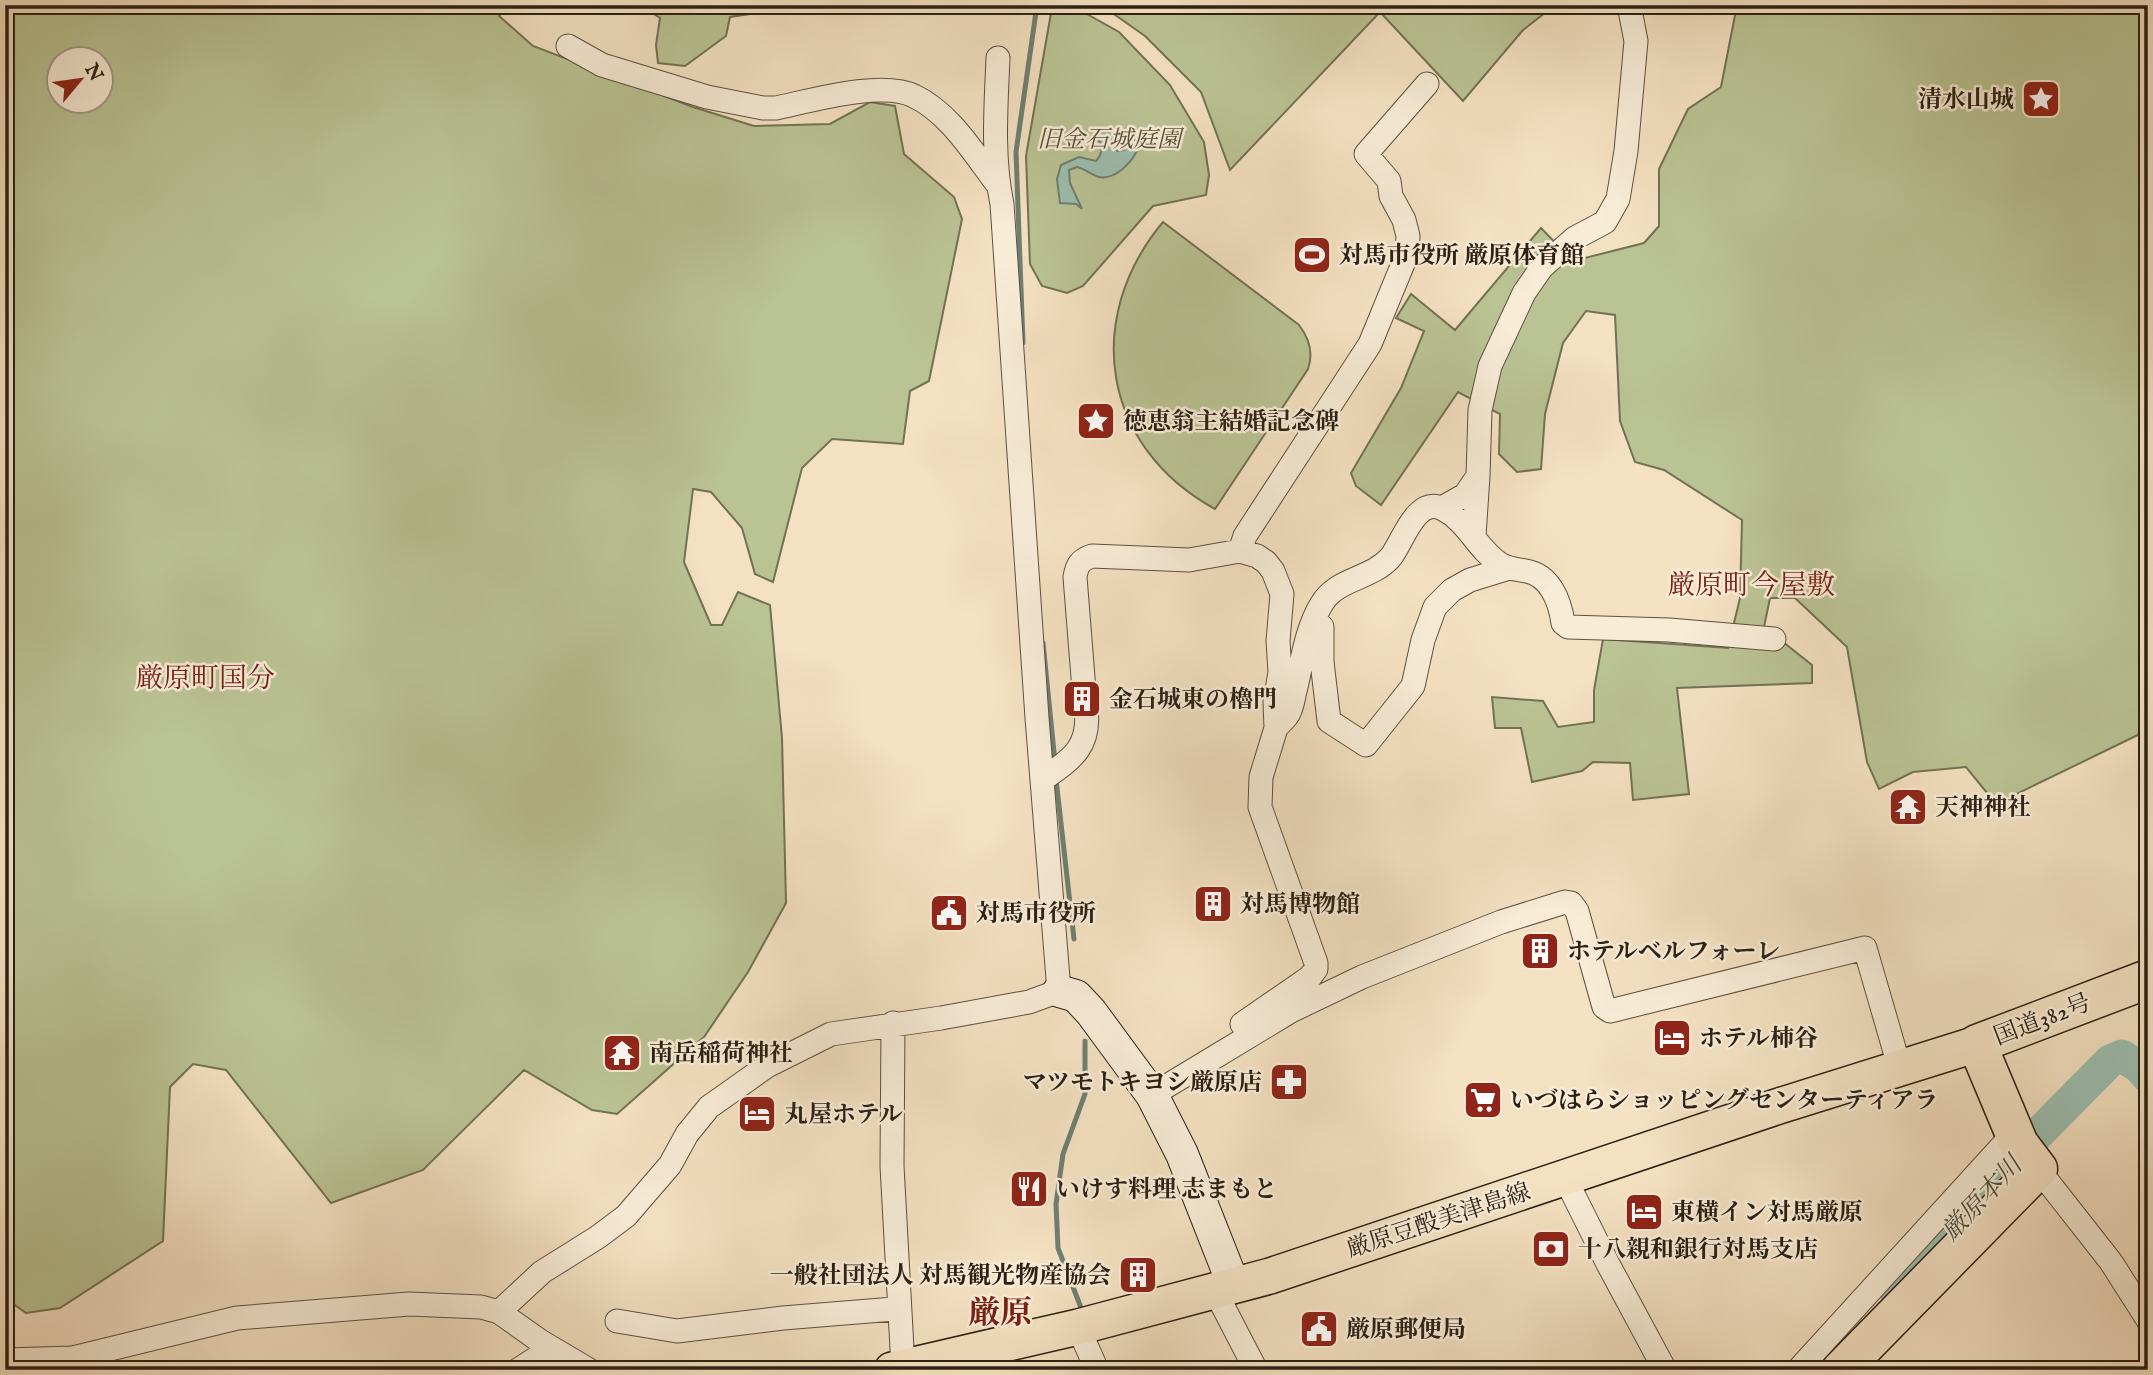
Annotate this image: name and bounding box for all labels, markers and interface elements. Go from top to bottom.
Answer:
north arrow [46,46,116,116]
text: N [78,59,108,86]
place icon: 清水山城 [2020,78,2062,120]
place label: 清水山城 [1918,85,2014,116]
park label: 旧金石城庭園 [1037,125,1185,156]
sports icon: 対馬市役所 厳原体育館 [1291,234,1333,276]
place label: 対馬市役所 厳原体育館 [1339,241,1584,272]
place icon: 徳恵翁主結婚記念碑 [1075,400,1117,442]
place label: 徳恵翁主結婚記念碑 [1123,407,1339,438]
district label: 厳原町今屋敷 [1667,569,1835,604]
district label: 厳原町国分 [135,662,275,697]
building icon: 金石城東の櫓門 [1061,678,1103,720]
place label: 金石城東の櫓門 [1109,685,1277,716]
temple icon: 天神神社 [1887,786,1929,828]
place label: 天神神社 [1935,793,2031,824]
building icon: 対馬博物館 [1192,883,1234,925]
place label: 対馬博物館 [1240,890,1360,921]
public building icon: 対馬市役所 [928,892,970,934]
place label: 対馬市役所 [976,899,1096,930]
building icon: ホテルベルフォーレ [1519,930,1561,972]
place label: ホテルベルフォーレ [1567,937,1780,968]
street label: 国道382号 [1990,988,2096,1053]
hotel icon: ホテル柿谷 [1651,1017,1693,1059]
place label: ホテル柿谷 [1699,1024,1818,1055]
temple icon: 南岳稲荷神社 [601,1032,643,1074]
place label: 南岳稲荷神社 [649,1039,793,1070]
pharmacy icon: マツモトキヨシ厳原店 [1268,1061,1310,1103]
place label: マツモトキヨシ厳原店 [1023,1068,1262,1099]
supermarket icon: いづはらショッピングセンターティアラ [1462,1079,1504,1121]
place label: いづはらショッピングセンターティアラ [1510,1086,1938,1117]
hotel icon: 丸屋ホテル [736,1093,778,1135]
place label: 丸屋ホテル [784,1100,903,1131]
water label: 厳原本川 [1935,1148,2032,1248]
restaurant icon: いけす料理 志まもと [1008,1168,1050,1210]
place label: いけす料理 志まもと [1056,1175,1277,1206]
street label: 厳原豆酘美津島線 [1342,1177,1535,1266]
hotel icon: 東横イン対馬厳原 [1623,1191,1665,1233]
place label: 東横イン対馬厳原 [1671,1198,1863,1229]
bank icon: 十八親和銀行対馬支店 [1530,1228,1572,1270]
place label: 十八親和銀行対馬支店 [1578,1235,1818,1266]
building icon: 一般社団法人 対馬観光物産協会 [1117,1254,1159,1296]
place label: 一般社団法人 対馬観光物産協会 [770,1261,1111,1292]
district label: 厳原 [968,1294,1032,1335]
public building icon: 厳原郵便局 [1298,1308,1340,1350]
place label: 厳原郵便局 [1346,1315,1466,1346]

